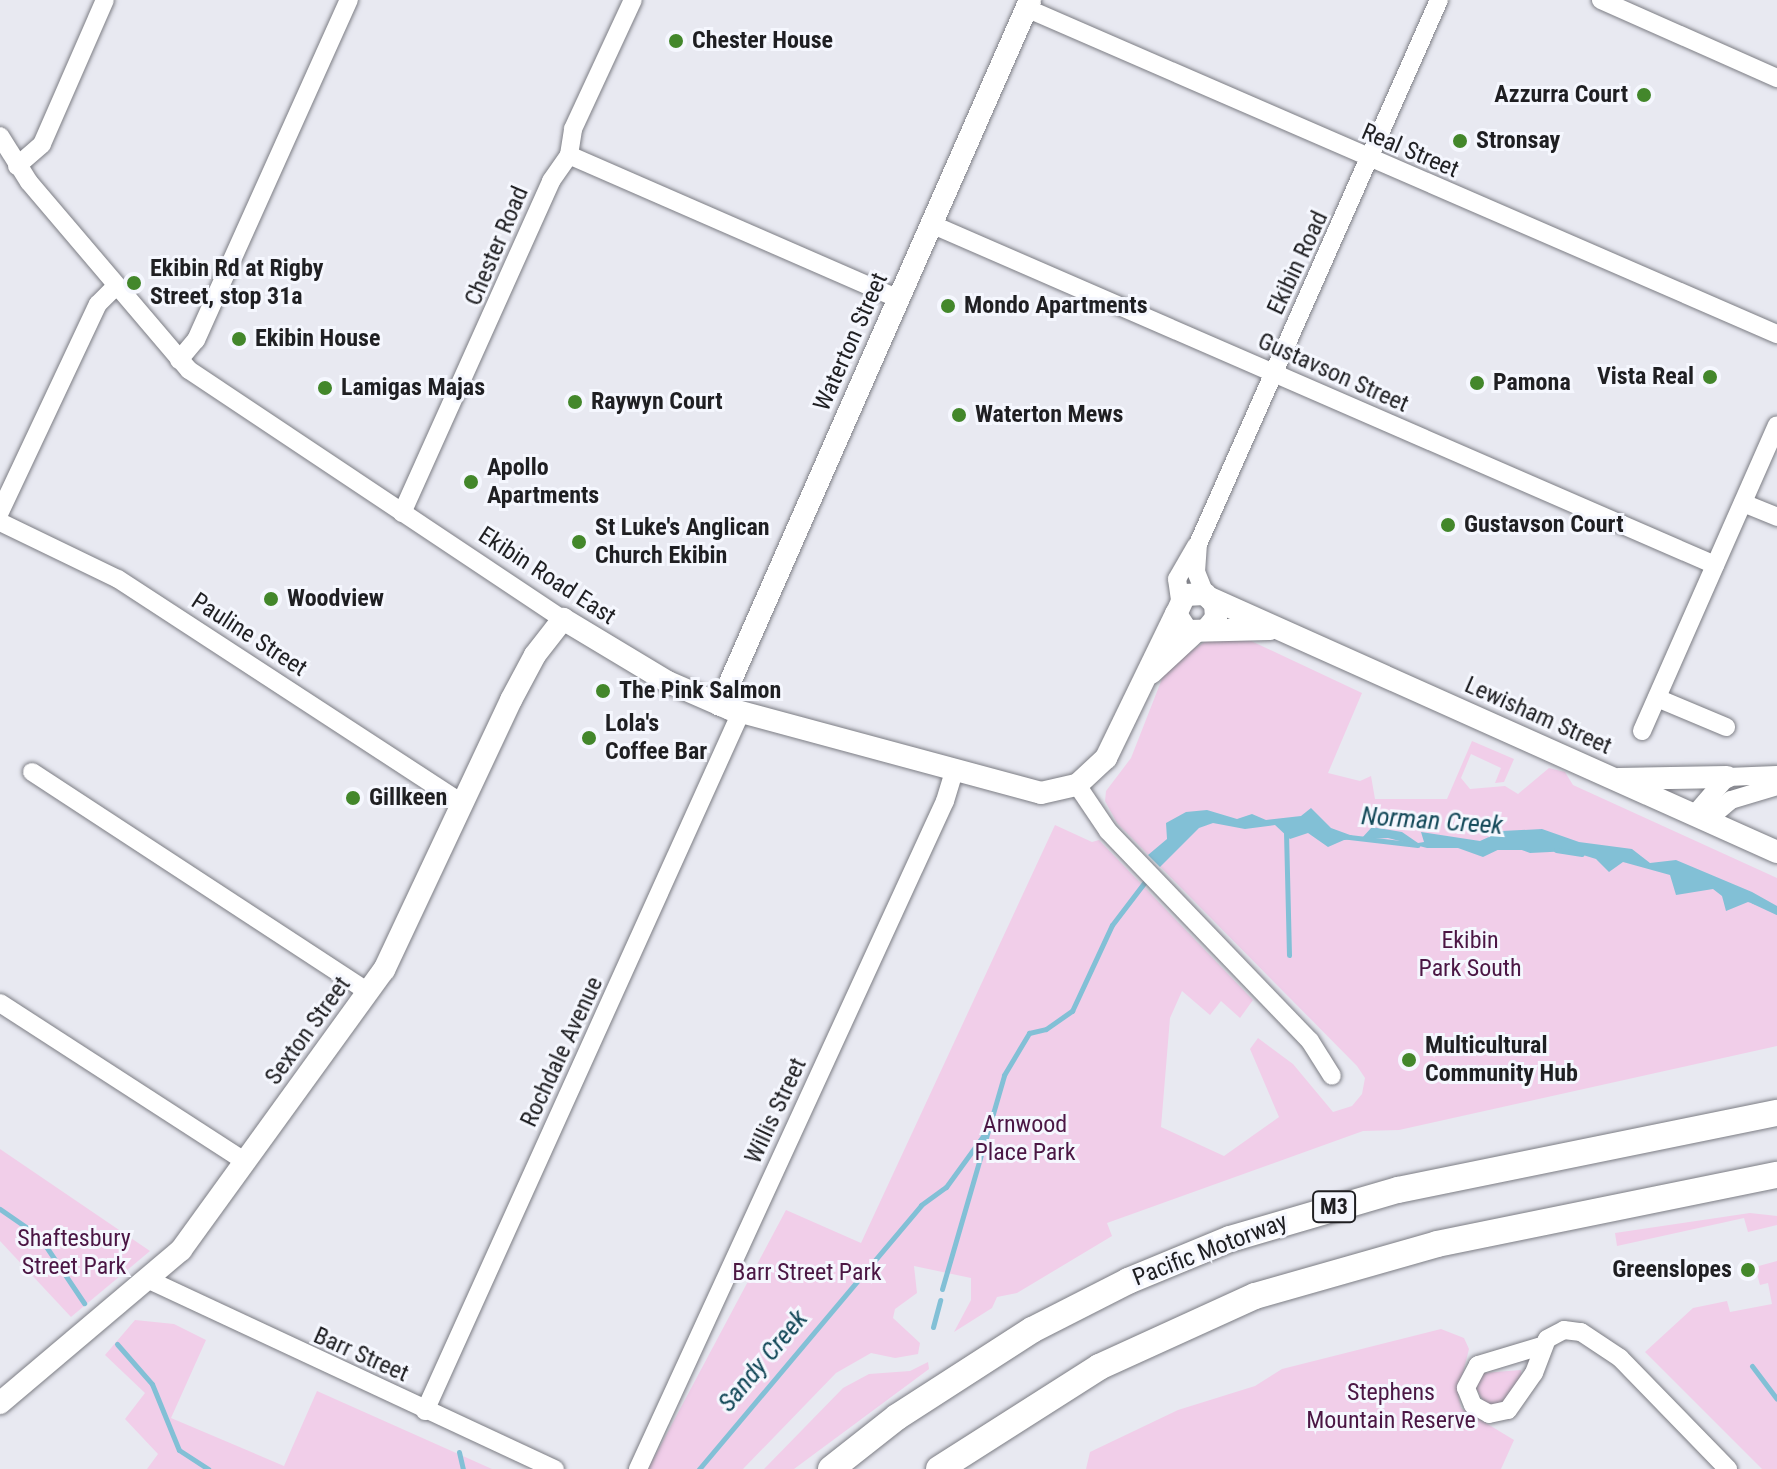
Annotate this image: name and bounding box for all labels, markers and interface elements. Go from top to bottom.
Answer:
place label: Chester House [692,27,833,55]
marker: Chester House [667,32,685,50]
place label: Azzurra Court [1494,81,1628,109]
marker: Azzurra Court [1635,86,1653,104]
street label: Real Street [1357,118,1463,184]
place label: Stronsay [1476,127,1560,155]
marker: Stronsay [1451,132,1469,150]
street label: Chester Road [459,182,535,310]
street label: Ekibin Road [1262,207,1334,319]
place label: Ekibin Rd at Rigby Street, stop 31a [150,255,323,311]
street label: Waterton Street [808,269,894,415]
marker: Ekibin Rd at Rigby Street, stop 31a [125,274,143,292]
place label: Mondo Apartments [964,292,1148,320]
marker: Mondo Apartments [939,297,957,315]
place label: Ekibin House [255,325,380,353]
street label: Gustavson Street [1253,327,1413,419]
marker: Ekibin House [230,330,248,348]
place label: Vista Real [1597,363,1694,391]
marker: Vista Real [1701,368,1719,386]
place label: Pamona [1493,369,1571,397]
place label: Lamigas Majas [341,374,485,402]
marker: Pamona [1468,374,1486,392]
marker: Lamigas Majas [316,379,334,397]
place label: Raywyn Court [591,388,723,416]
marker: Raywyn Court [566,393,584,411]
place label: Waterton Mews [975,401,1123,429]
marker: Waterton Mews [950,406,968,424]
place label: Apollo Apartments [487,454,599,510]
marker: Apollo Apartments [462,473,480,491]
place label: Gustavson Court [1464,511,1624,539]
place label: St Luke's Anglican Church Ekibin [595,514,770,570]
marker: Gustavson Court [1439,516,1457,534]
street label: Ekibin Road East [473,521,621,631]
marker: St Luke's Anglican Church Ekibin [570,533,588,551]
place label: Woodview [287,585,384,613]
street label: Pauline Street [186,587,312,683]
marker: Woodview [262,590,280,608]
street label: Lewisham Street [1460,671,1616,761]
place label: The Pink Salmon [619,677,781,705]
marker: The Pink Salmon [594,682,612,700]
place label: Lola's Coffee Bar [605,710,707,766]
marker: Lola's Coffee Bar [580,729,598,747]
place label: Gillkeen [369,784,447,812]
marker: Gillkeen [344,789,362,807]
water label: Norman Creek [1360,800,1504,842]
park label: Ekibin Park South [1418,927,1522,983]
street label: Sexton Street [259,971,357,1091]
street label: Rochdale Avenue [515,972,609,1132]
place label: Multicultural Community Hub [1425,1032,1578,1088]
marker: Multicultural Community Hub [1400,1051,1418,1069]
street label: Willis Street [739,1054,813,1168]
park label: Arnwood Place Park [975,1111,1075,1167]
road number: M3 [1312,1189,1356,1225]
street label: Pacific Motorway [1129,1207,1291,1293]
park label: Shaftesbury Street Park [17,1225,131,1281]
place label: Greenslopes [1612,1256,1732,1284]
park label: Barr Street Park [732,1259,882,1287]
marker: Greenslopes [1739,1261,1757,1279]
water label: Sandy Creek [712,1304,814,1418]
street label: Barr Street [309,1321,413,1389]
park label: Stephens Mountain Reserve [1306,1379,1476,1435]

